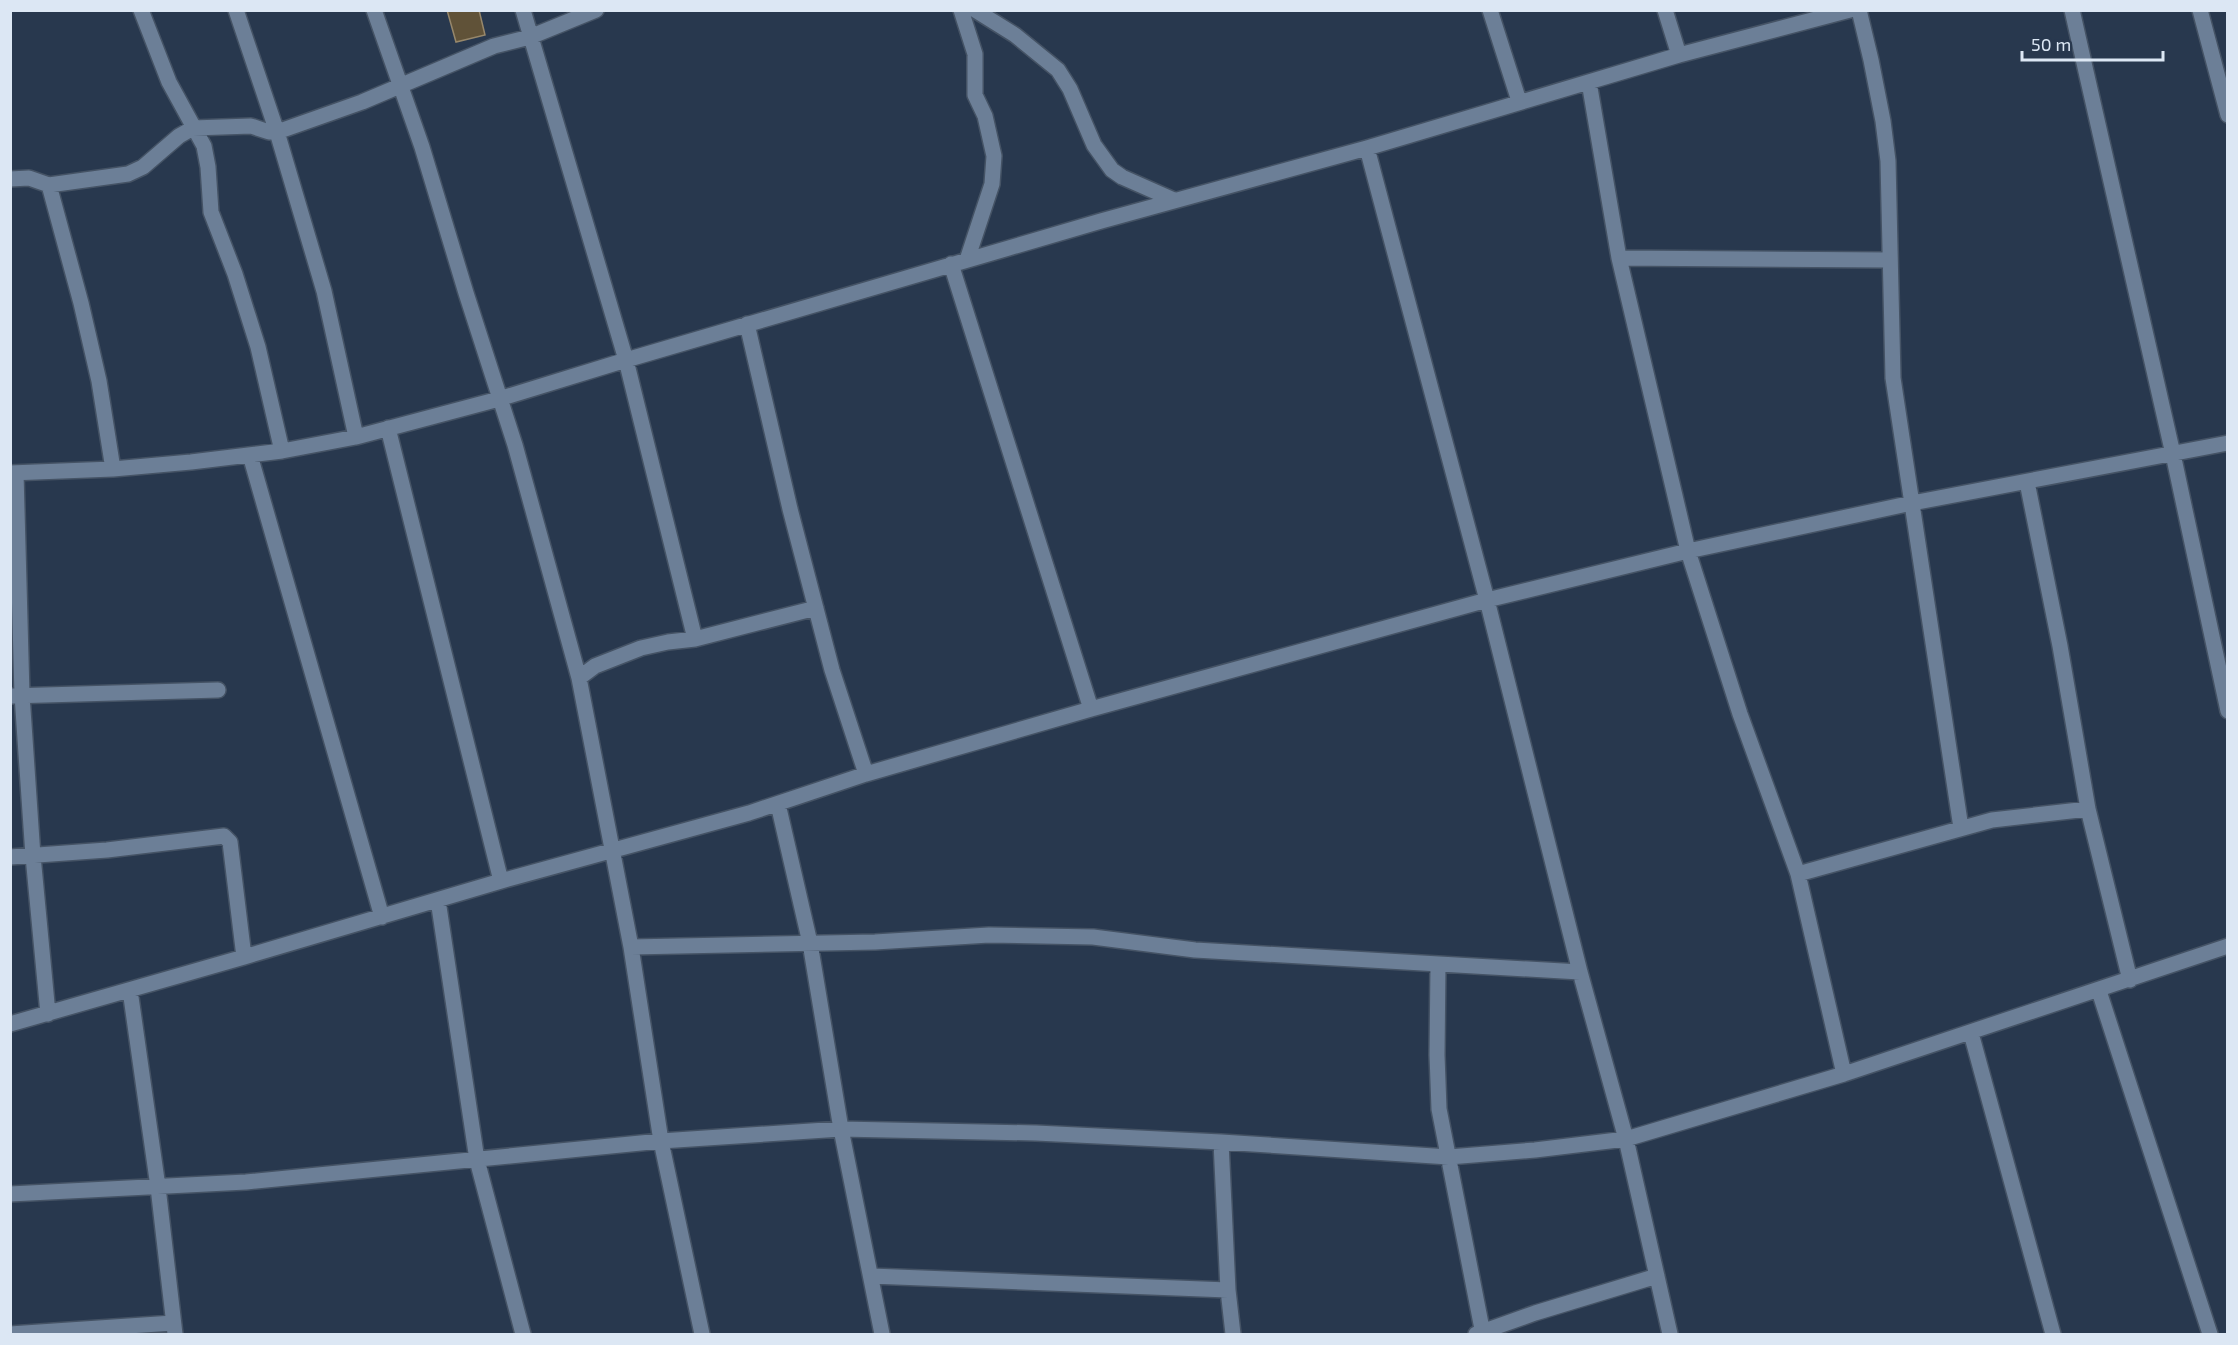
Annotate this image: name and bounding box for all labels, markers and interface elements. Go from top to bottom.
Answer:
scale bar [2022,24,2163,62]
text: 50 m [2031,33,2071,55]

